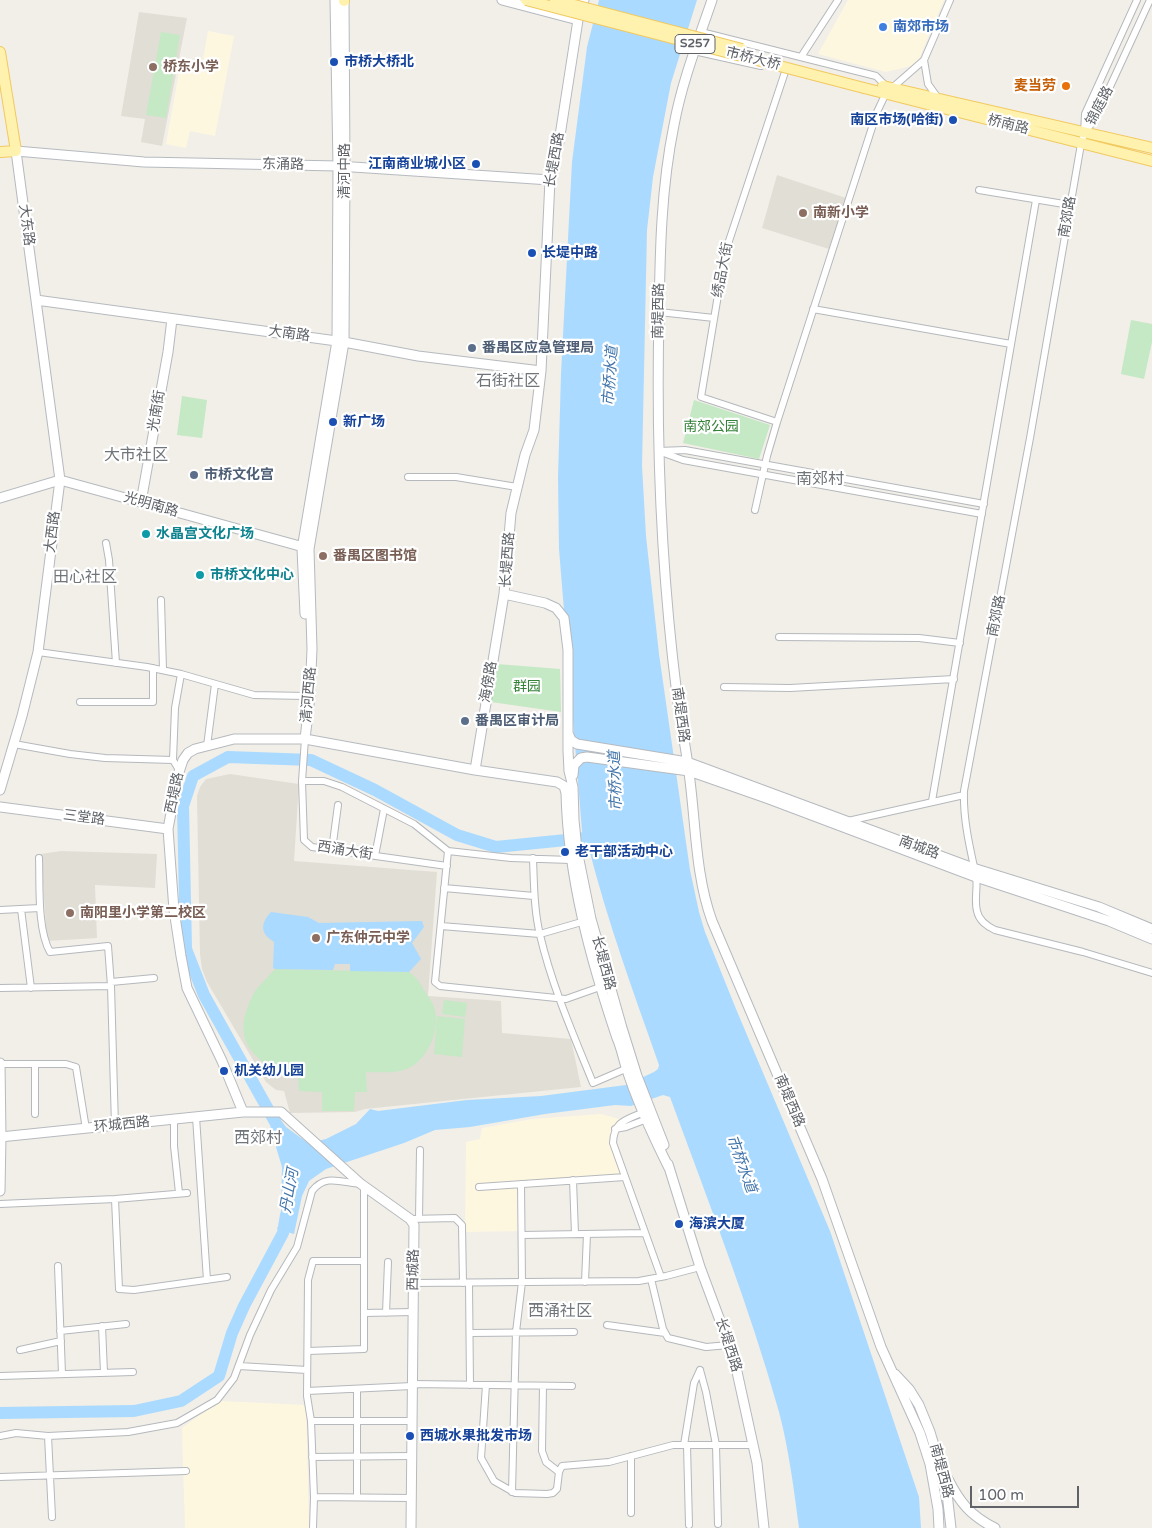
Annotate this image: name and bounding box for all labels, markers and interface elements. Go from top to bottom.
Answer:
place label: 南郊市场 [893,19,949,35]
marker: 南郊市场 [877,21,889,33]
road number: S257 [675,34,715,54]
street label: 市桥大桥 [724,44,782,74]
place label: 市桥大桥北 [344,54,414,70]
marker: 市桥大桥北 [328,56,340,68]
place label: 桥东小学 [163,59,219,75]
marker: 桥东小学 [147,61,159,73]
place label: 麦当劳 [1014,78,1056,94]
marker: 麦当劳 [1060,80,1072,92]
street label: 锦庭路 [1083,84,1117,128]
place label: 南区市场(哈街) [850,112,943,128]
street label: 桥南路 [986,112,1030,138]
marker: 南区市场(哈街) [947,114,959,126]
street label: 长堤西路 [542,131,568,189]
street label: 清河中路 [337,143,353,199]
street label: 东涌路 [262,156,304,174]
place label: 江南商业城小区 [368,156,466,172]
marker: 江南商业城小区 [470,158,482,170]
street label: 南郊路 [1056,195,1080,239]
street label: 大东路 [15,203,37,247]
place label: 南新小学 [813,205,869,221]
marker: 南新小学 [797,207,809,219]
street label: 绣品大街 [709,241,737,299]
place label: 长堤中路 [542,245,598,261]
marker: 长堤中路 [526,247,538,259]
street label: 南堤西路 [650,283,668,339]
street label: 大南路 [267,323,311,345]
place label: 番禺区应急管理局 [482,340,594,356]
marker: 番禺区应急管理局 [466,342,478,354]
water label: 市桥水道 [600,345,622,407]
district label: 石街社区 [476,372,540,392]
street label: 光南街 [145,389,169,433]
place label: 新广场 [343,414,385,430]
marker: 新广场 [327,416,339,428]
park label: 南郊公园 [683,419,739,435]
district label: 大市社区 [104,446,168,466]
place label: 市桥文化宫 [204,467,274,483]
marker: 市桥文化宫 [188,469,200,481]
district label: 南郊村 [796,470,844,490]
street label: 光明南路 [122,489,180,521]
street label: 大西路 [42,510,64,554]
place label: 水晶宫文化广场 [156,526,254,542]
marker: 水晶宫文化广场 [140,528,152,540]
street label: 长堤西路 [498,531,518,589]
place label: 番禺区图书馆 [333,548,417,564]
marker: 番禺区图书馆 [317,550,329,562]
place label: 市桥文化中心 [210,567,294,583]
district label: 田心社区 [53,568,117,588]
marker: 市桥文化中心 [194,569,206,581]
street label: 南郊路 [985,594,1009,638]
street label: 海傍路 [477,660,501,704]
street label: 清河西路 [298,666,320,724]
park label: 群园 [513,679,541,695]
street label: 南堤西路 [668,686,692,744]
place label: 番禺区审计局 [475,713,559,729]
marker: 番禺区审计局 [459,715,471,727]
water label: 市桥水道 [606,751,626,811]
street label: 西堤路 [162,771,188,815]
street label: 三堂路 [62,807,106,829]
street label: 南城路 [896,833,942,863]
street label: 西涌大街 [316,838,374,864]
place label: 老干部活动中心 [575,844,673,860]
marker: 老干部活动中心 [559,846,571,858]
place label: 南阳里小学第二校区 [80,905,206,921]
marker: 南阳里小学第二校区 [64,907,76,919]
place label: 广东仲元中学 [326,930,410,946]
marker: 广东仲元中学 [310,932,322,944]
street label: 长堤西路 [588,934,618,992]
place label: 机关幼儿园 [234,1063,304,1079]
marker: 机关幼儿园 [218,1065,230,1077]
street label: 南堤西路 [770,1072,808,1130]
street label: 环城西路 [93,1114,151,1136]
district label: 西郊村 [234,1129,282,1149]
water label: 市桥水道 [722,1133,760,1195]
water label: 丹山河 [277,1167,303,1215]
place label: 海滨大厦 [689,1216,745,1232]
marker: 海滨大厦 [673,1218,685,1230]
street label: 西城路 [405,1249,423,1291]
district label: 西涌社区 [528,1302,592,1322]
street label: 长堤西路 [711,1316,745,1374]
place label: 西城水果批发市场 [420,1428,532,1444]
marker: 西城水果批发市场 [404,1430,416,1442]
street label: 南堤西路 [926,1442,956,1500]
scale bar [972,1476,1081,1508]
text: 100 m [978,1486,1024,1504]

